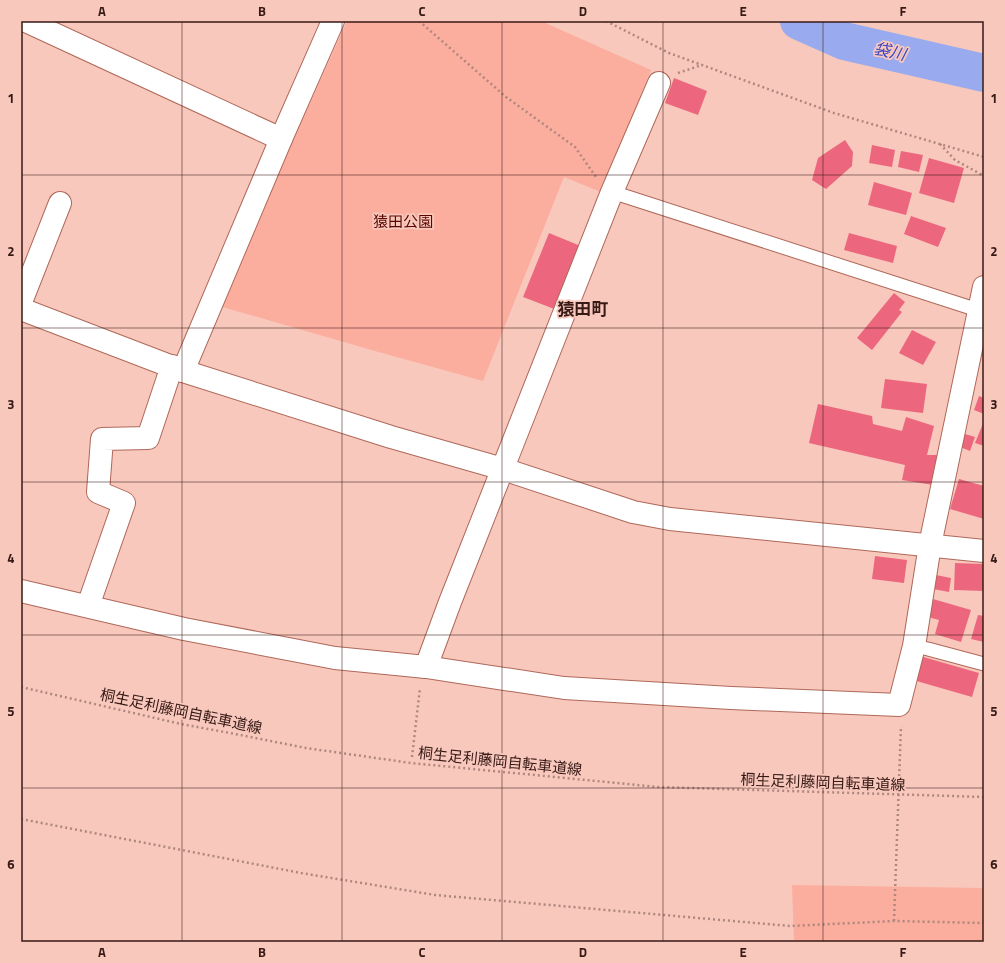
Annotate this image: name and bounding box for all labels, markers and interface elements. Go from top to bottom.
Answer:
text: A [98,1,106,21]
text: B [258,1,266,21]
text: C [418,1,426,21]
text: D [579,1,587,21]
text: E [739,1,747,21]
text: F [900,1,907,21]
water label: 袋川 [872,36,910,67]
text: 1 [7,88,15,108]
text: 1 [990,88,998,108]
park label: 猿田公園 [373,210,433,233]
text: 2 [7,241,15,261]
text: 2 [990,241,998,261]
district label: 猿田町 [558,296,609,322]
text: 3 [7,394,15,414]
text: 3 [990,394,998,414]
text: 4 [7,548,15,568]
text: 4 [990,548,998,568]
street label: 桐生足利藤岡自転車道線 [98,683,264,739]
text: 5 [7,701,15,721]
text: 5 [990,701,998,721]
street label: 桐生足利藤岡自転車道線 [417,741,583,781]
street label: 桐生足利藤岡自転車道線 [740,768,906,796]
text: 6 [7,854,15,874]
text: 6 [990,854,998,874]
text: A [98,942,106,962]
text: B [258,942,266,962]
text: C [418,942,426,962]
text: D [579,942,587,962]
text: E [739,942,747,962]
text: F [900,942,907,962]

